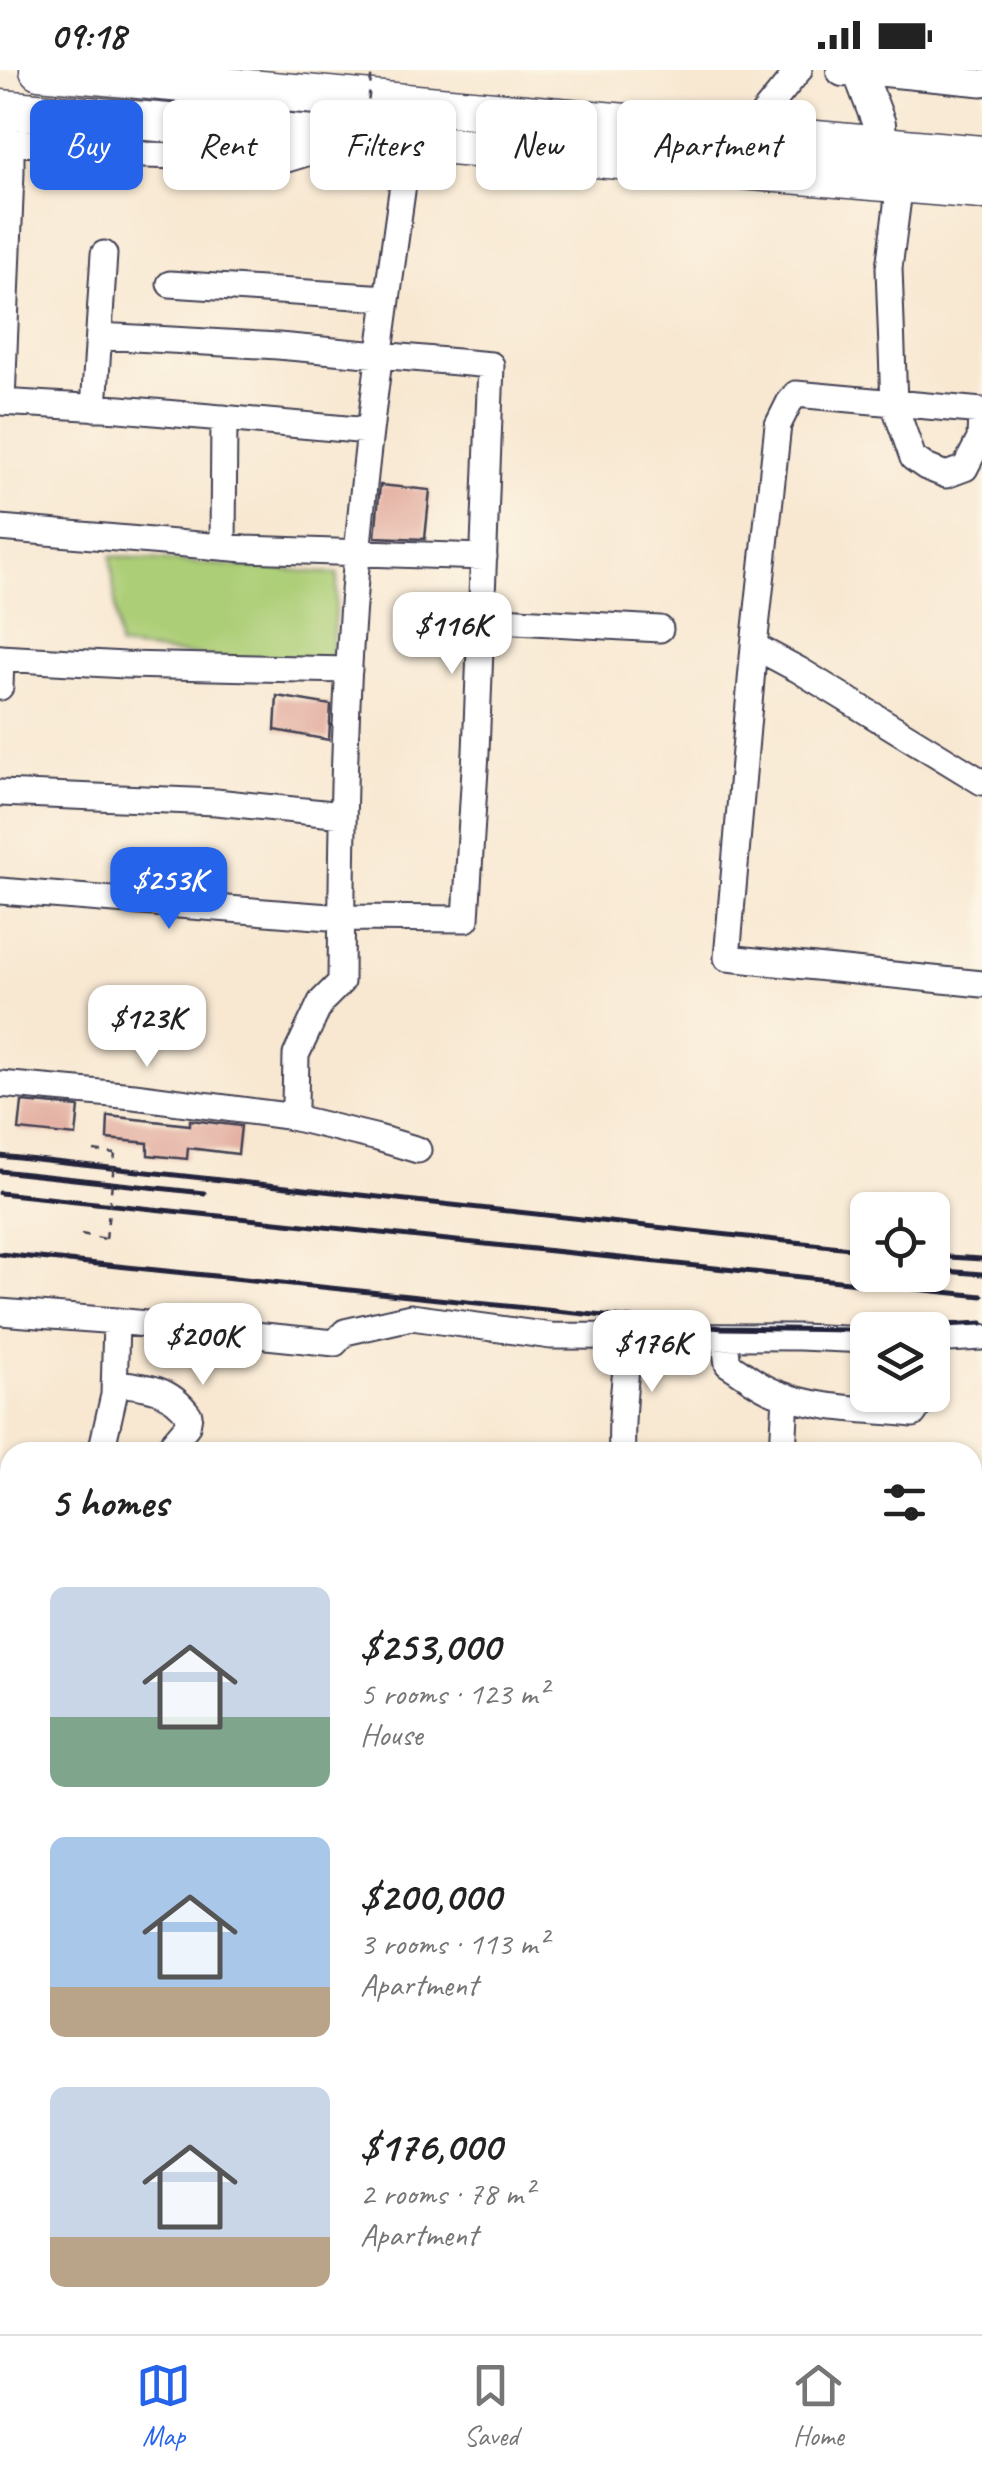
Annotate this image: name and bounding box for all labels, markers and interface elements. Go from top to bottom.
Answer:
text: 09:18 [50,12,125,59]
chip: Buy [30,100,143,190]
chip: Rent [163,100,290,190]
chip: Filters [310,100,456,190]
chip: New [476,100,597,190]
chip: Apartment [617,100,816,190]
pin: $116K [382,592,522,677]
text: $116K [415,604,489,645]
pin: $253K [99,847,239,932]
text: $253K [132,859,206,900]
pin: $123K [77,985,217,1070]
text: $123K [110,997,184,1038]
map controls [850,1192,950,1412]
button: locate [850,1192,950,1292]
pin: $200K [133,1303,273,1388]
pin: $176K [582,1310,722,1395]
button: layers [850,1312,950,1412]
text: $200K [166,1315,240,1356]
text: $176K [615,1322,689,1363]
icon: filters [877,1475,932,1530]
text: 5 homes [50,1476,168,1529]
text: $253,000 [360,1620,500,1673]
icon: home [130,1627,250,1747]
text: 5 rooms · 123 m² [360,1673,547,1714]
text: House [360,1714,422,1755]
text: $200,000 [360,1870,501,1923]
icon: home [130,1877,250,1997]
text: 3 rooms · 113 m² [360,1923,547,1964]
text: Apartment [360,1964,478,2005]
text: $176,000 [360,2120,501,2173]
icon: home [130,2127,250,2247]
text: 2 rooms · 78 m² [360,2173,533,2214]
text: Apartment [360,2214,478,2255]
tab: Map [136,2358,191,2453]
tab: Saved [463,2358,518,2453]
tab: Home [791,2358,846,2453]

